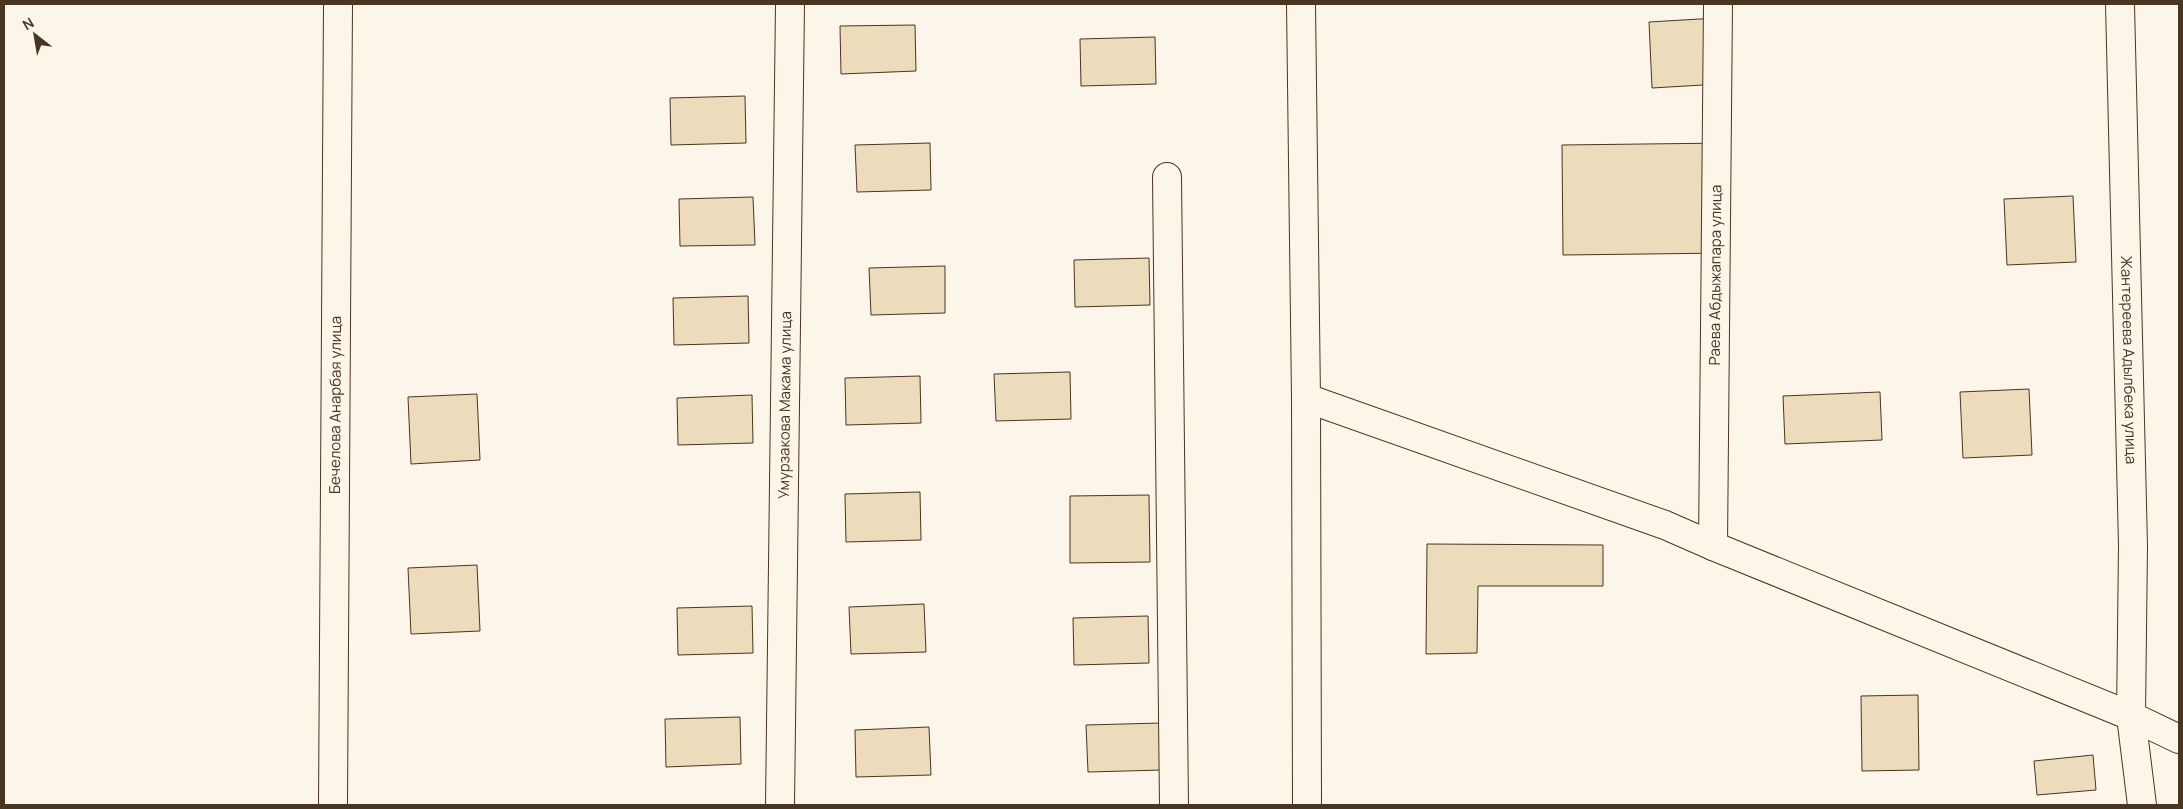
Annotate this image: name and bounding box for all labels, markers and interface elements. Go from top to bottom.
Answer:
north arrow [10,10,60,60]
text: N [19,13,37,34]
street label: Раева Абдыжапара улица [1704,184,1726,366]
street label: Жантереева Адылбека улица [2116,255,2142,464]
street label: Умурзакова Макама улица [773,311,796,499]
street label: Бечелова Анарбая улица [324,316,346,494]

